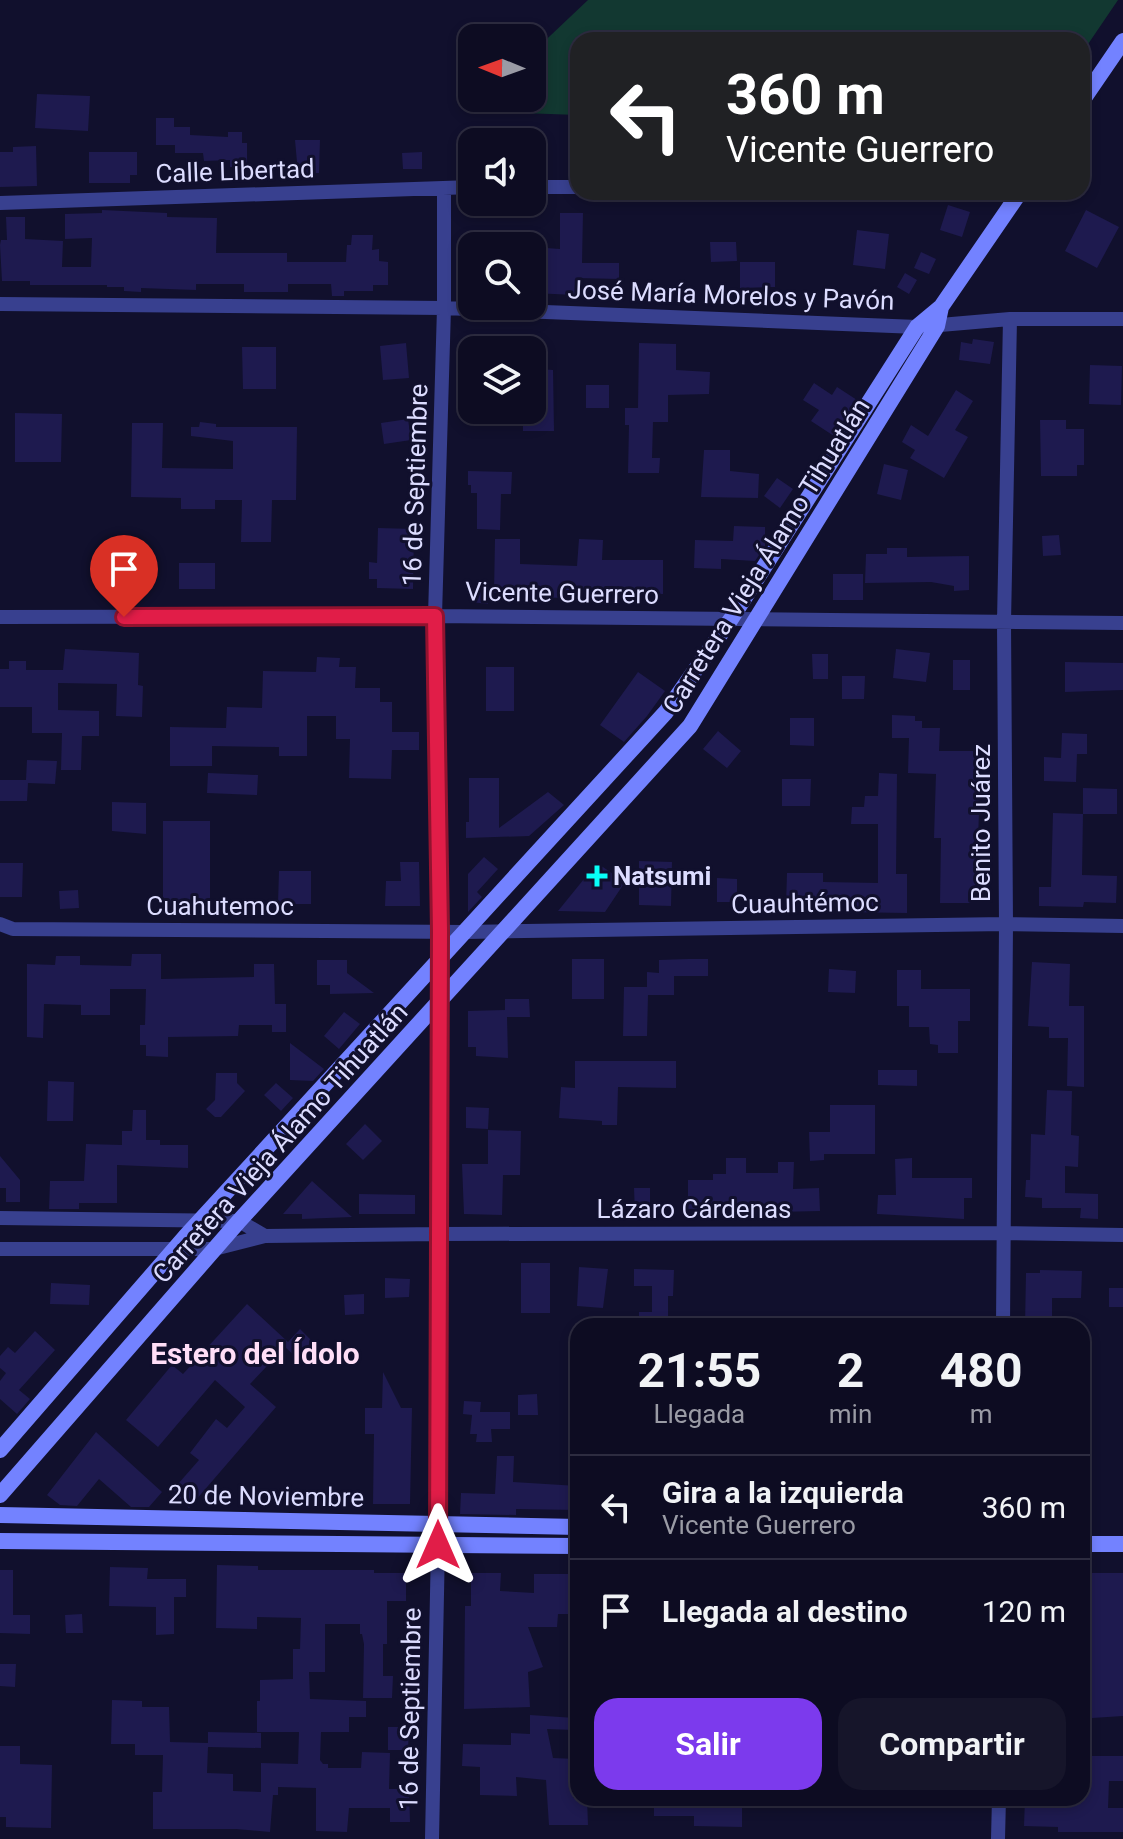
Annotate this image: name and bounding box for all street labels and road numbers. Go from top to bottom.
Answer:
street label: Calle Libertad [155,153,315,189]
street label: José María Morelos y Pavón [567,274,895,316]
street label: 16 de Septiembre [396,383,434,587]
street label: Carretera Vieja Álamo Tihuatlán [656,393,876,719]
street label: Vicente Guerrero [465,576,659,610]
street label: Benito Juárez [966,744,996,902]
street label: Cuauhtémoc [731,887,879,919]
street label: Cuahutemoc [146,891,294,921]
street label: Carretera Vieja Álamo Tihuatlán [146,997,414,1289]
street label: Lázaro Cárdenas [596,1194,792,1224]
street label: 20 de Noviembre [168,1479,364,1513]
street label: 16 de Septiembre [393,1607,427,1811]

